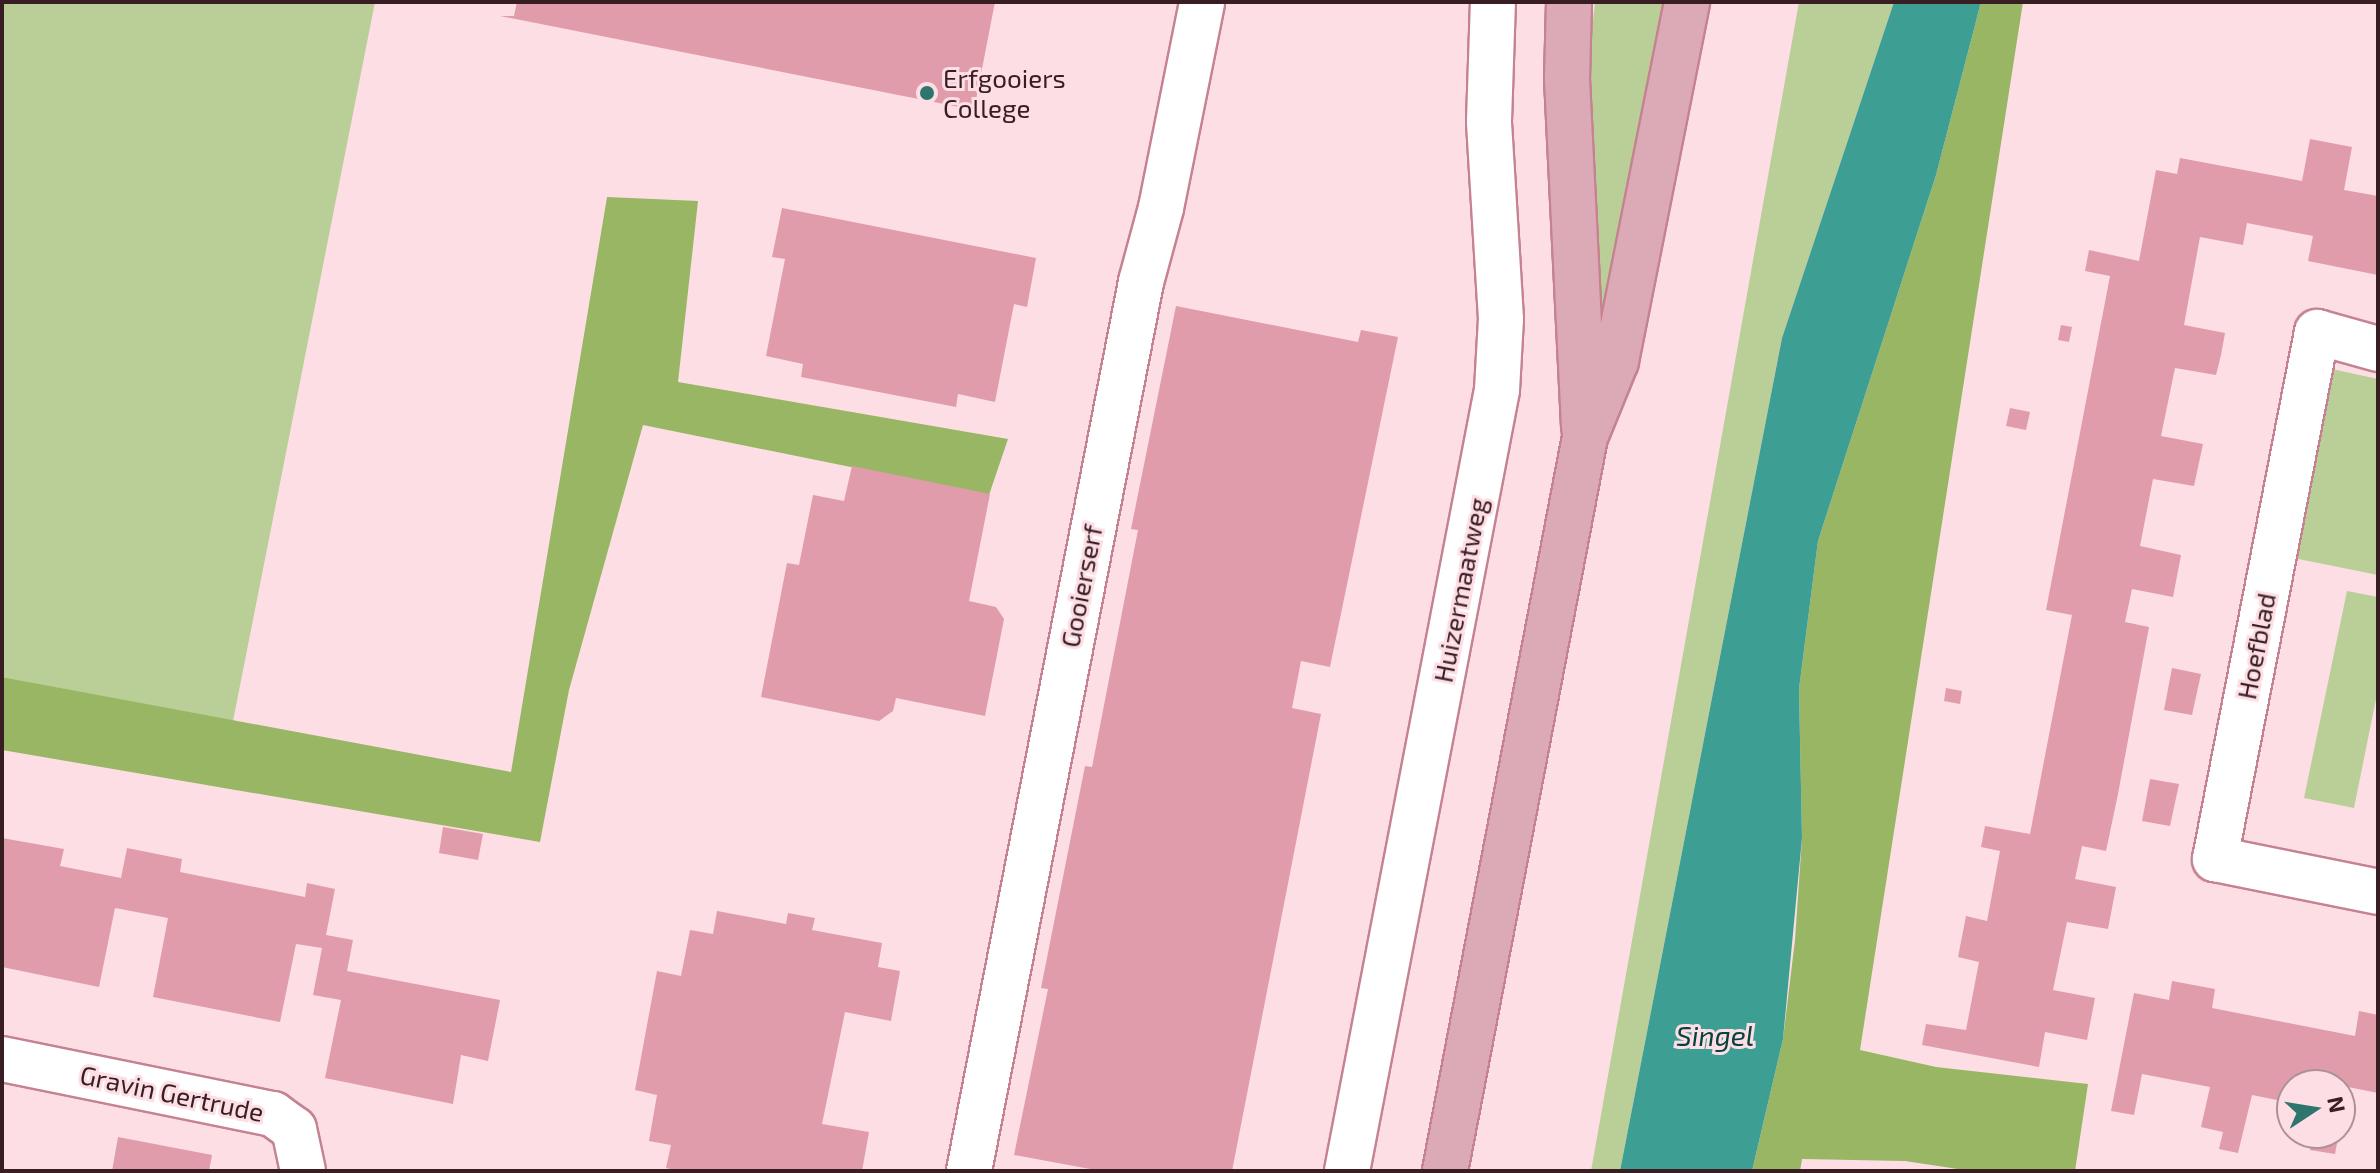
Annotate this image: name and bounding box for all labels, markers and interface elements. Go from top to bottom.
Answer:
place label: Erfgooiers College [943,62,1066,124]
marker: Erfgooiers College [918,84,936,102]
street label: Huizermaatweg [1427,495,1493,685]
street label: Gooierserf [1054,522,1108,650]
street label: Hoefblad [2230,590,2282,702]
water label: Singel [1676,1018,1754,1052]
street label: Gravin Gertrude [77,1058,267,1128]
north arrow [2276,1069,2356,1149]
text: N [2323,1094,2352,1115]

